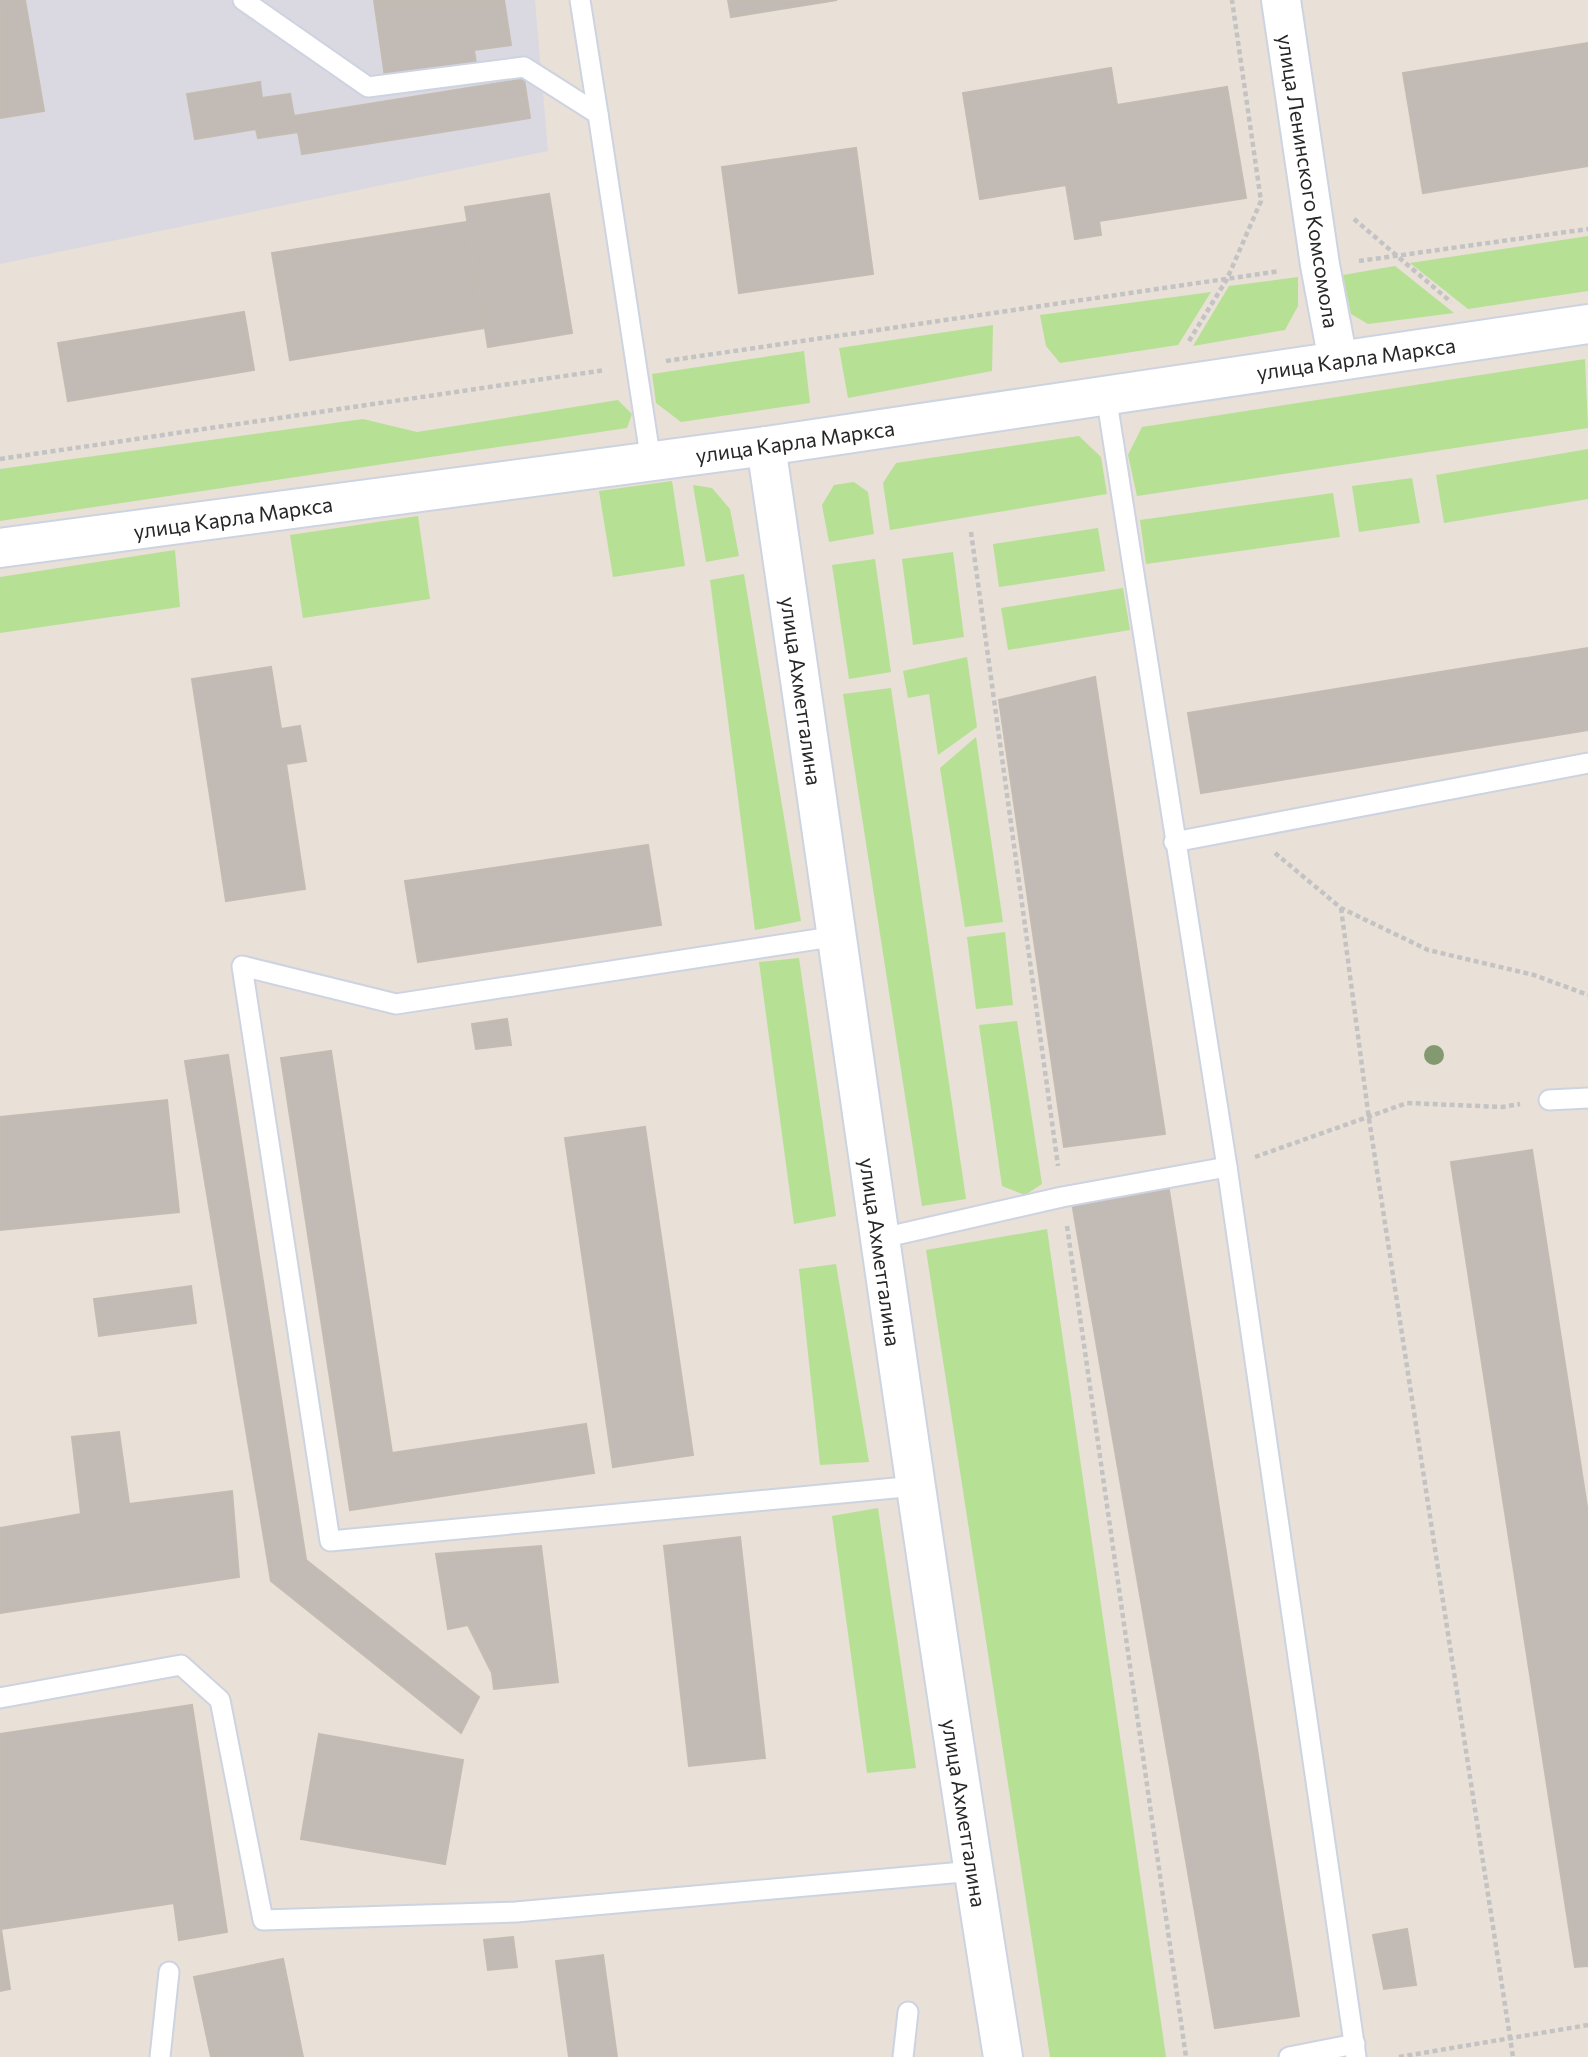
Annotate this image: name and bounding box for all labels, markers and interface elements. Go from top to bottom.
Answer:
street label: улица Ленинского Комсомола [1273,32,1345,330]
street label: улица Карла Маркса [1255,332,1457,384]
street label: улица Карла Маркса [694,415,896,467]
street label: улица Карла Маркса [132,491,334,543]
street label: улица Ахметгалина [776,595,828,787]
street label: улица Ахметгалина [855,1156,907,1348]
street label: улица Ахметгалина [938,1717,992,1909]

